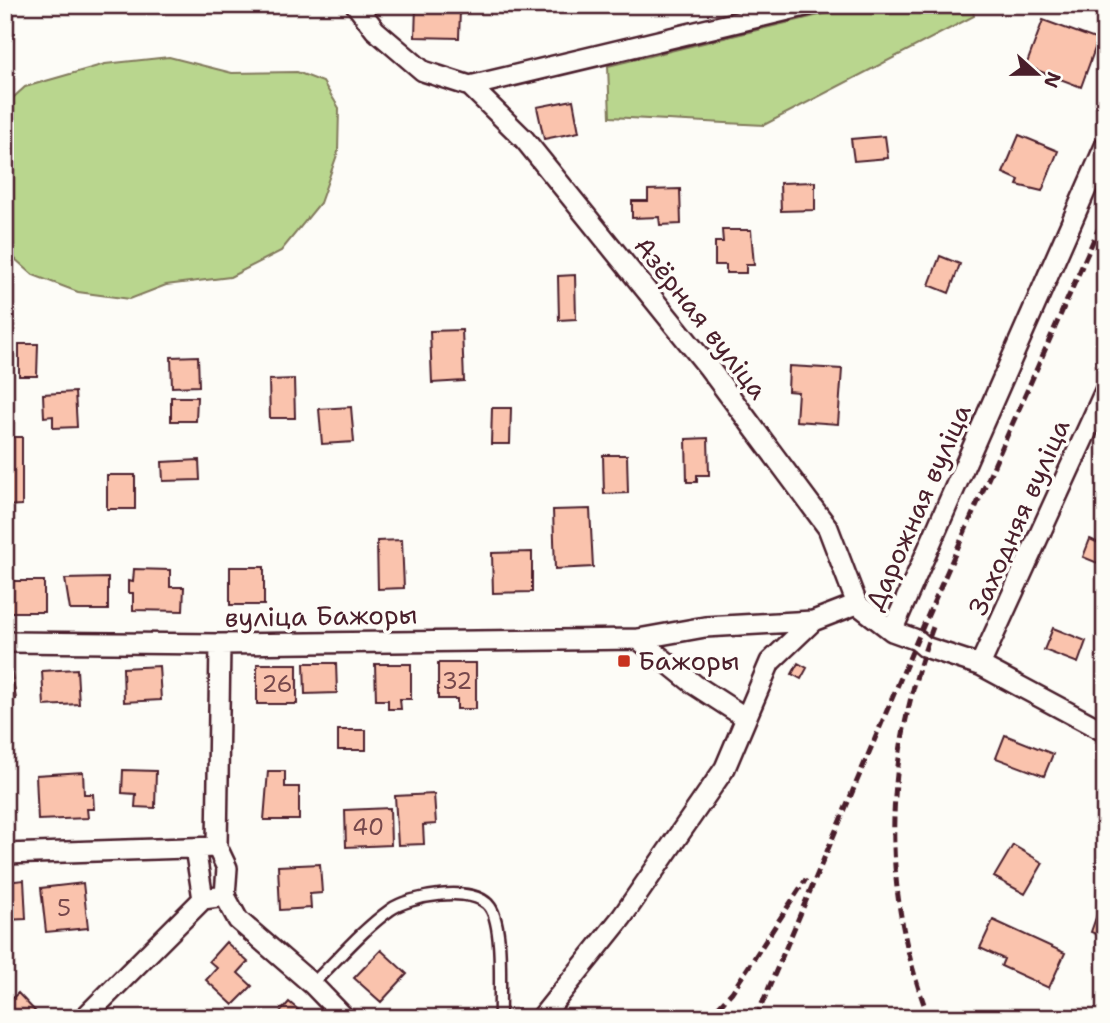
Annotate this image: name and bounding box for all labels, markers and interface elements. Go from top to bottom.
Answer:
north arrow [1002,38,1072,108]
text: N [1038,68,1067,91]
street label: Азёрная вуліца [627,229,776,406]
street label: Дарожная вуліца [856,398,979,615]
street label: Заходняя вуліца [960,413,1078,620]
street label: вуліца Бажоры [224,596,418,635]
place label: Бажоры [638,643,740,678]
marker: Бажоры [616,653,632,669]
house number: 32 [442,666,472,696]
house number: 26 [261,669,293,699]
house number: 40 [352,812,384,842]
house number: 5 [57,893,71,923]

